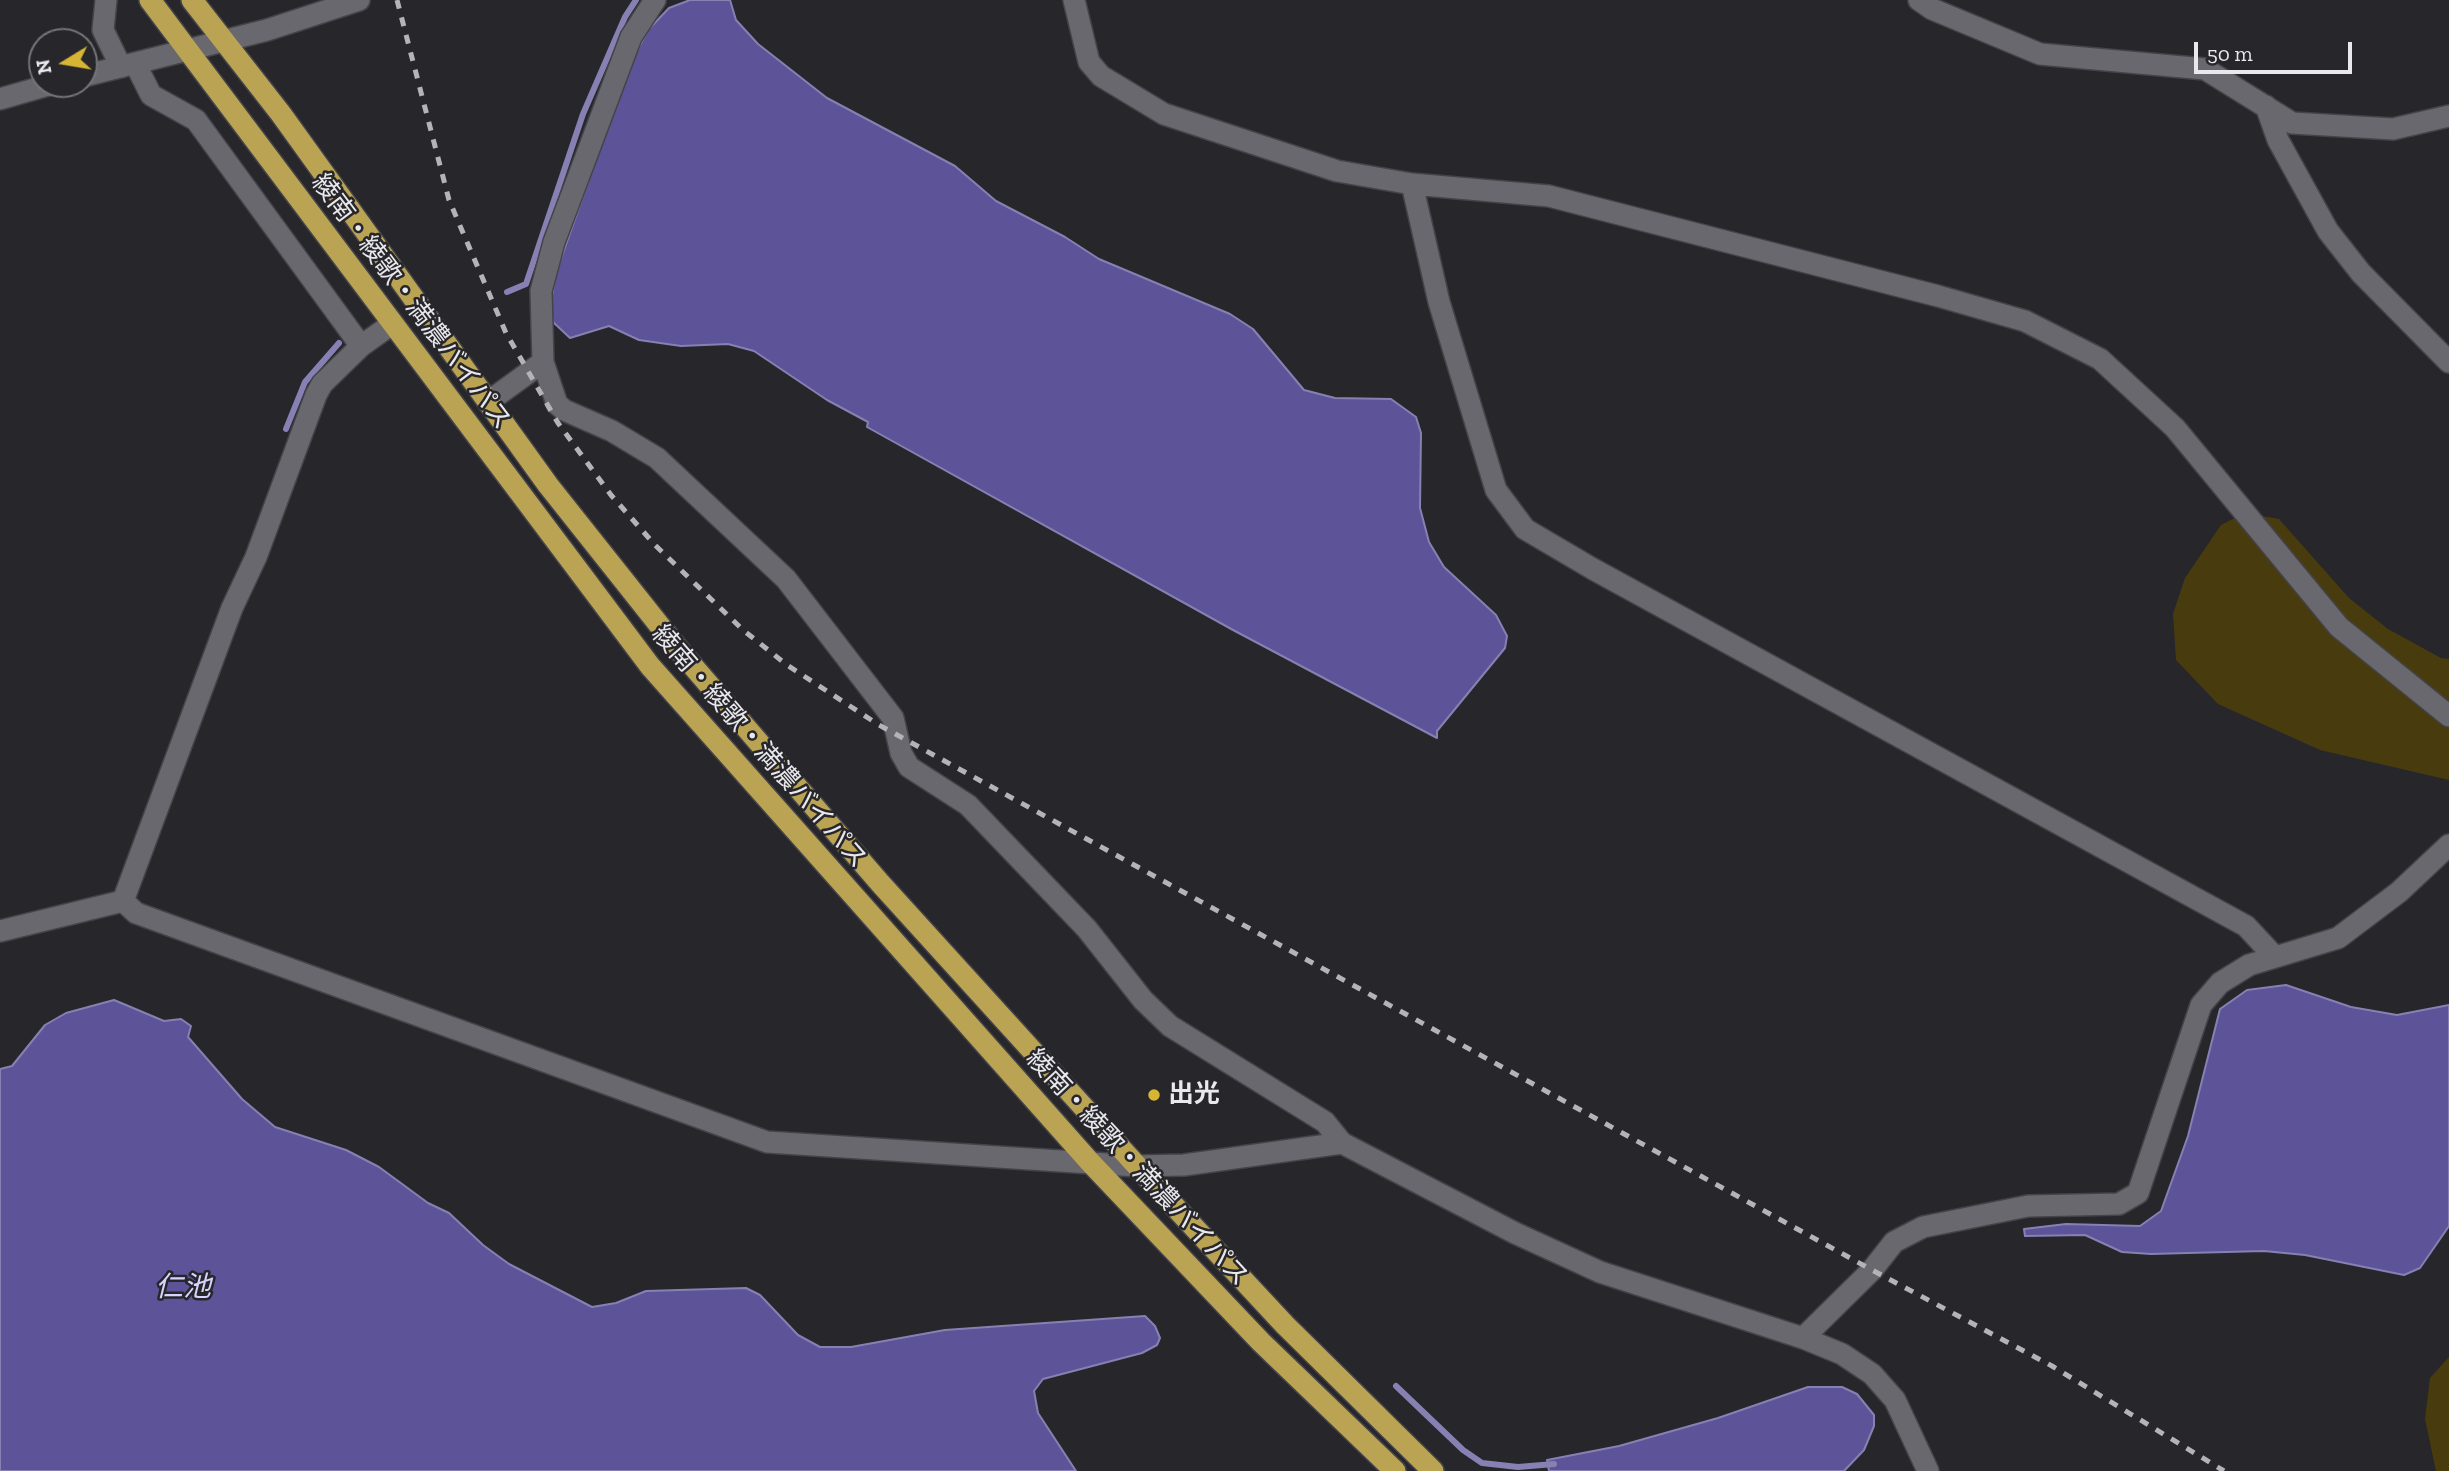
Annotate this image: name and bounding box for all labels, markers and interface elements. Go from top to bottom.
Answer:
north arrow [28,28,98,98]
scale bar [2197,28,2354,72]
text: 50 m [2207,41,2253,66]
text: N [31,57,57,76]
street label: 綾南・綾歌・満濃バイパス [305,168,517,436]
street label: 綾南・綾歌・満濃バイパス [645,619,873,875]
street label: 綾南・綾歌・満濃バイパス [1019,1043,1255,1293]
place label: 出光 [1168,1079,1220,1111]
marker: 出光 [1146,1087,1162,1103]
water label: 仁池 [155,1271,211,1305]

